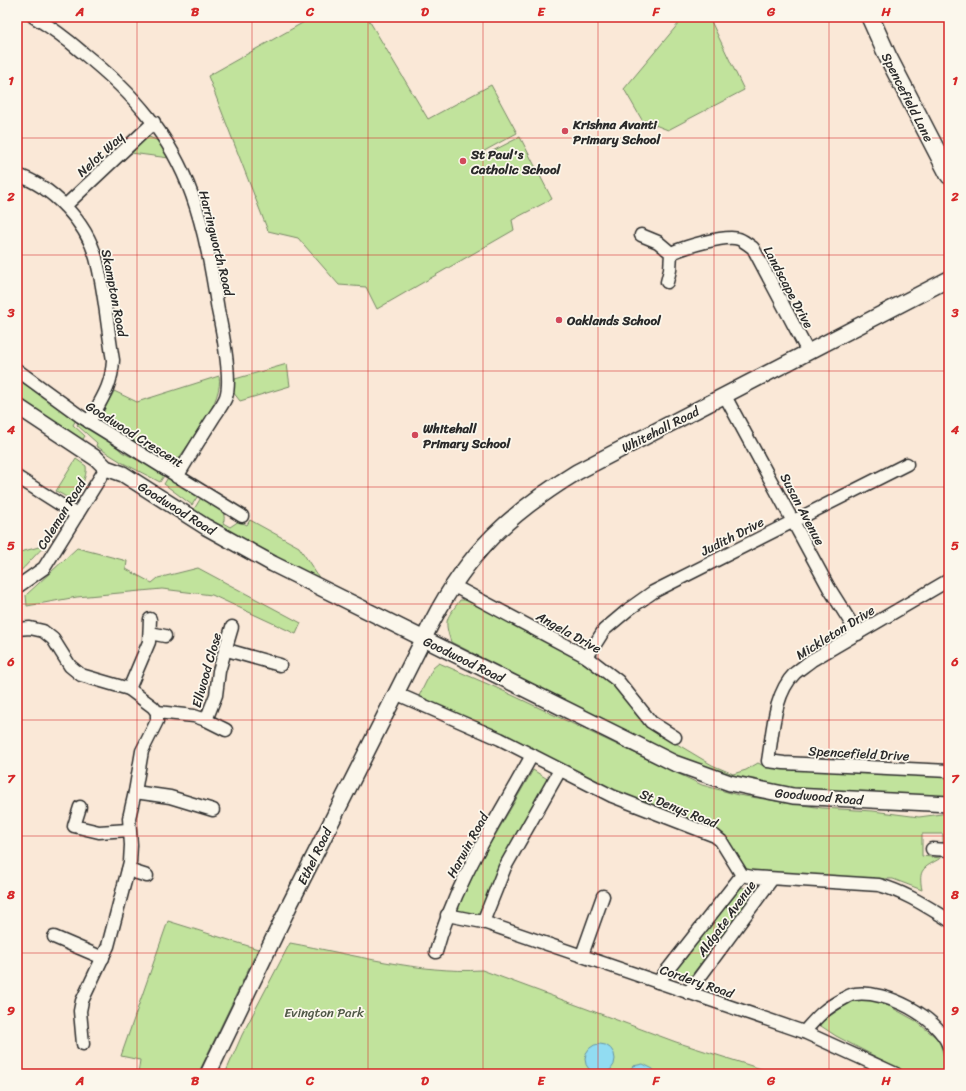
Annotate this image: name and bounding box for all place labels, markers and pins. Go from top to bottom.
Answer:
place label: Krishna Avanti Primary School [572,113,661,151]
marker: Krishna Avanti Primary School [560,126,570,136]
place label: St Paul's Catholic School [470,143,562,181]
marker: St Paul's Catholic School [458,156,468,166]
place label: Oaklands School [566,309,662,332]
marker: Oaklands School [554,315,564,325]
place label: Whitehall Primary School [423,417,511,455]
marker: Whitehall Primary School [410,430,420,440]

